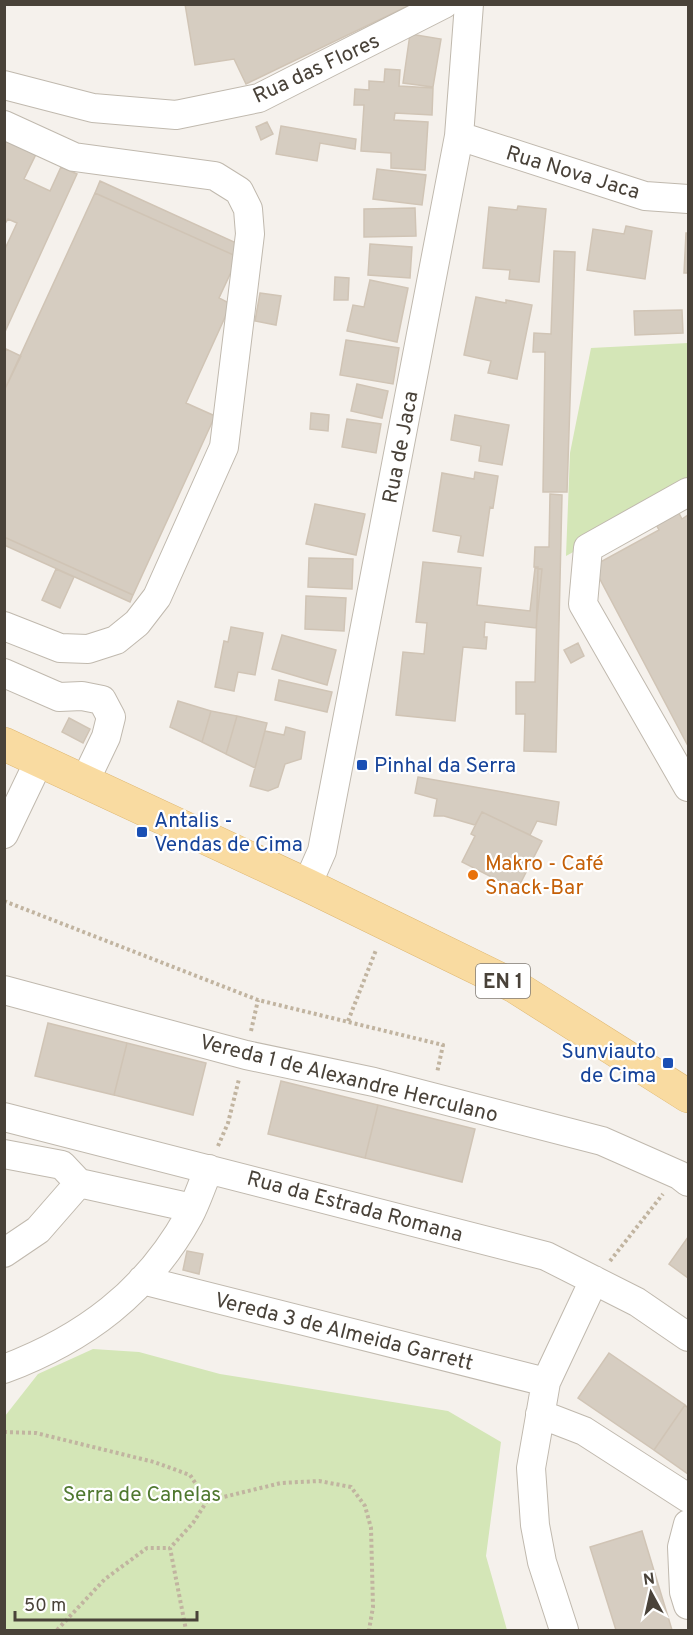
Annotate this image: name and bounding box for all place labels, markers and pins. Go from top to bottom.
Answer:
place label: Pinhal da Serra [374,753,516,780]
marker: Pinhal da Serra [355,758,369,772]
place label: Antalis - Vendas de Cima [154,808,303,859]
marker: Antalis - Vendas de Cima [135,825,149,839]
place label: Makro - Café Snack-Bar [485,851,604,902]
marker: Makro - Café Snack-Bar [466,868,480,882]
place label: Sunviauto de Cima [561,1039,656,1090]
marker: Sunviauto de Cima [661,1056,675,1070]

